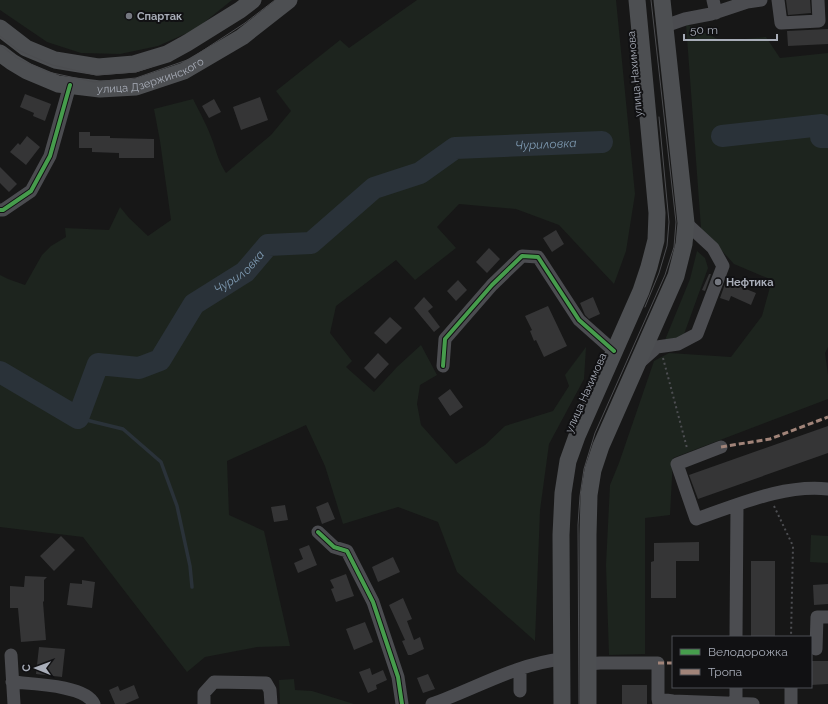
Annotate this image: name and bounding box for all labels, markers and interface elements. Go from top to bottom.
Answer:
place label: Спартак [137,10,183,23]
marker: Спартак [124,11,134,21]
scale bar [684,16,777,42]
text: 50 m [690,23,718,37]
street label: улица Нахимова [625,30,645,118]
street label: улица Дзержинского [96,54,206,96]
water label: Чуриловка [515,136,577,153]
water label: Чуриловка [211,248,267,297]
place label: Нефтика [726,276,774,289]
marker: Нефтика [713,277,723,287]
street label: улица Нахимова [563,351,609,435]
legend [672,636,812,688]
text: Велодорожка [708,645,788,659]
north arrow [16,648,56,688]
text: С [20,663,33,672]
text: Тропа [708,665,742,679]

